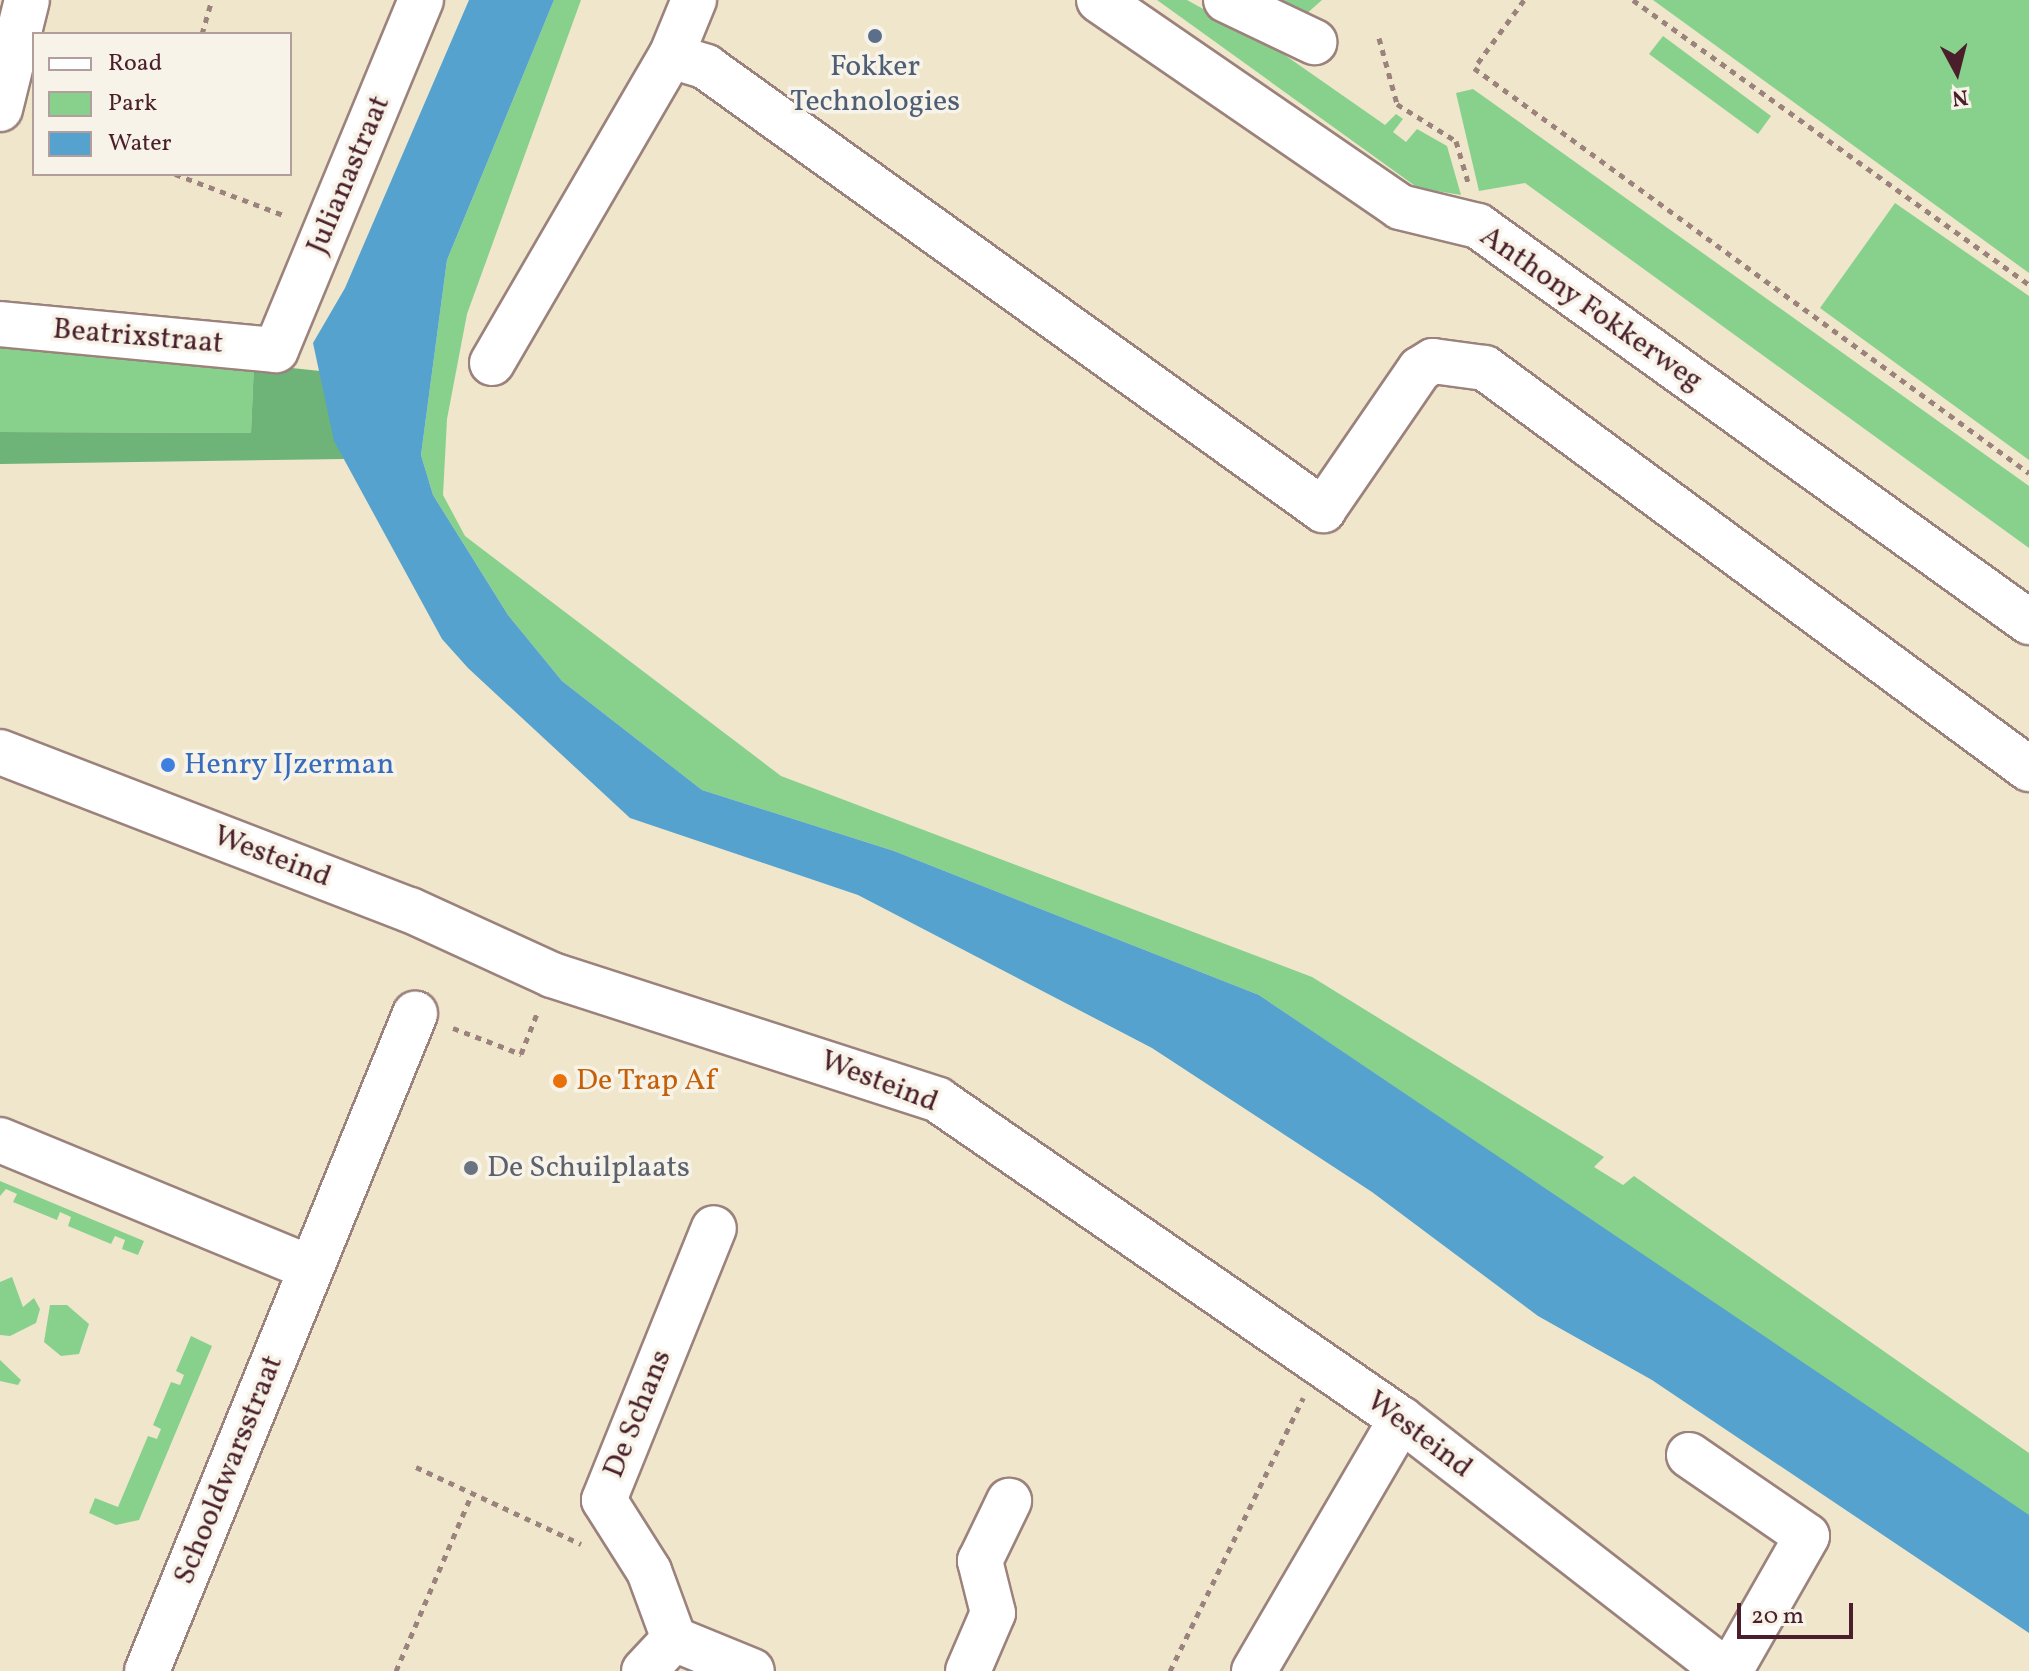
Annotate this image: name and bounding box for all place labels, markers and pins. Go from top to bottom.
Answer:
marker: Fokker Technologies [866,27,884,45]
place label: Fokker Technologies [790,49,960,120]
place label: Henry IJzerman [184,747,395,783]
marker: Henry IJzerman [159,756,177,774]
place label: De Trap Af [576,1063,717,1099]
marker: De Trap Af [551,1072,569,1090]
place label: De Schuilplaats [487,1150,690,1186]
marker: De Schuilplaats [462,1159,480,1177]

